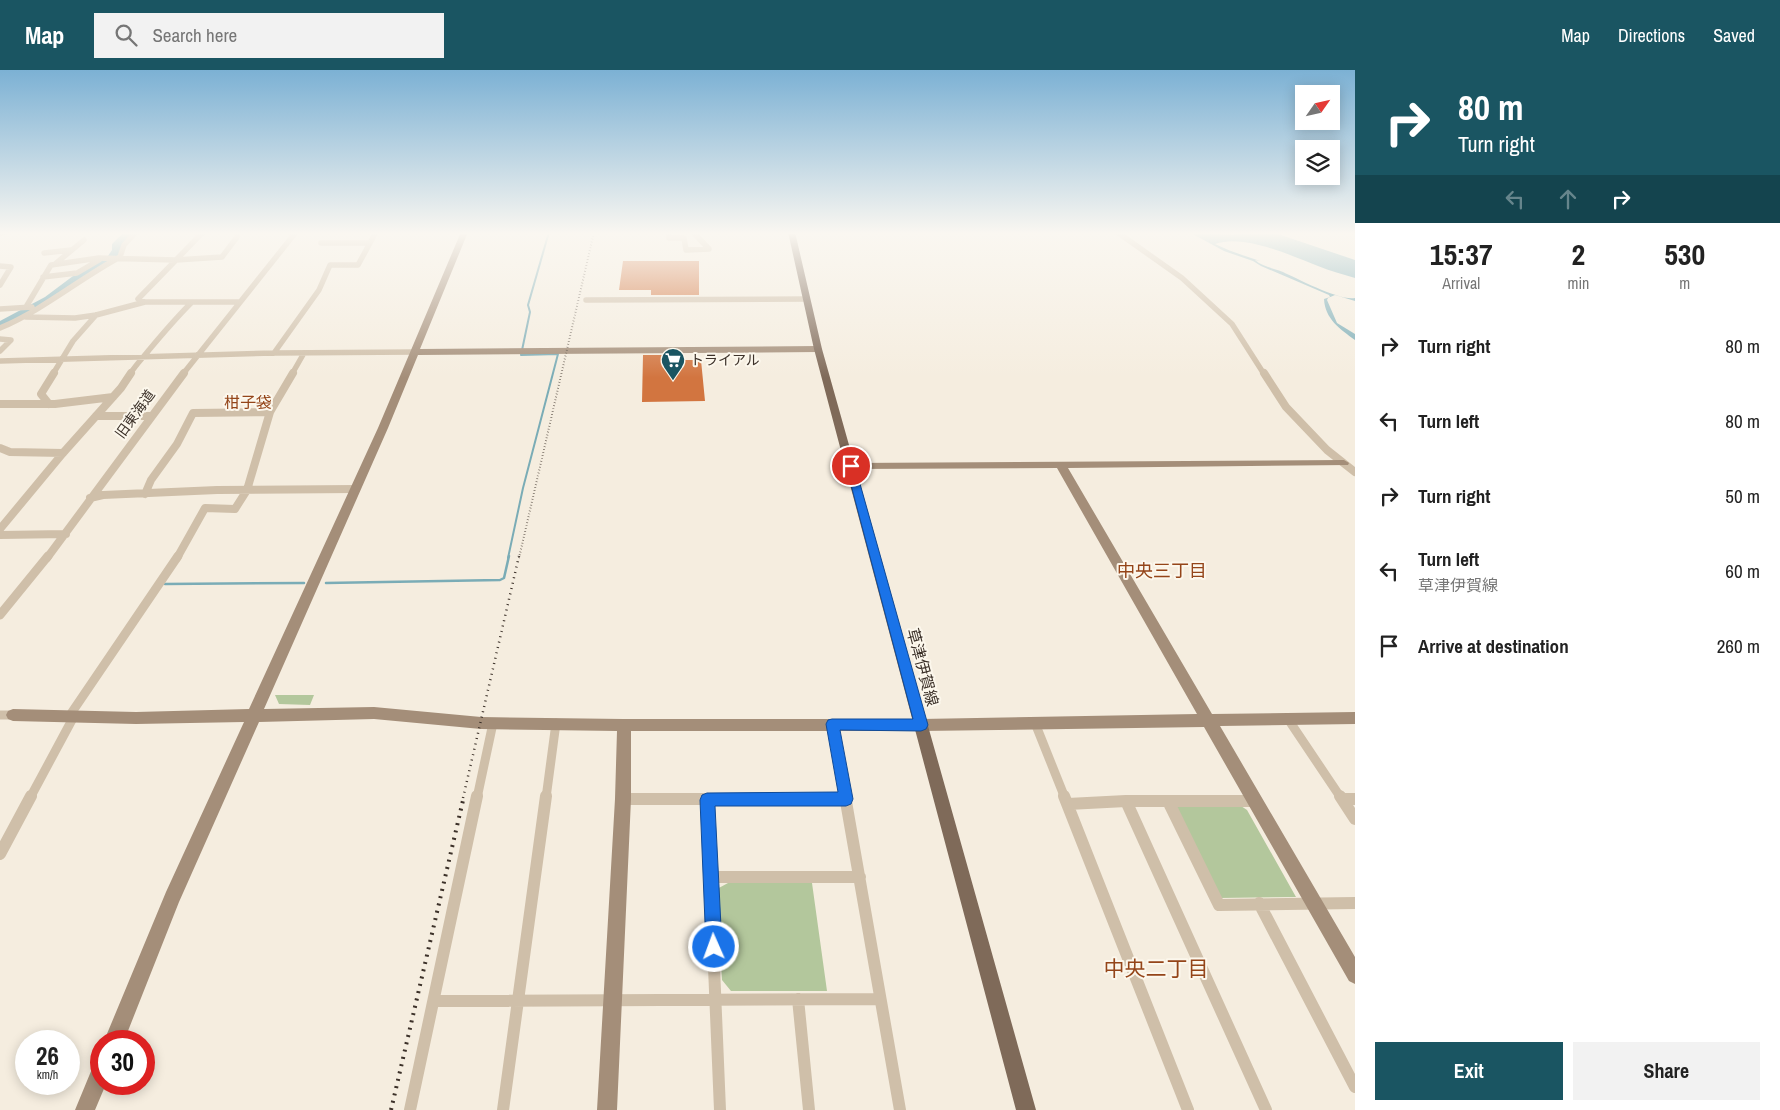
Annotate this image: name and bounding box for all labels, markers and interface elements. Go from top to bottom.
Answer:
search box [94,13,444,58]
text: Map [25,19,64,51]
icon: search [112,21,140,49]
text: Search here [152,22,237,48]
text: Map [1561,23,1590,48]
text: Directions [1618,23,1685,48]
text: Saved [1713,23,1755,48]
text: 80 m [1458,84,1523,131]
north arrow [1295,85,1340,130]
map controls [1295,85,1340,185]
icon: right [1375,90,1440,155]
text: Turn right [1458,129,1535,159]
button: layers [1295,140,1340,185]
icon: left [1501,185,1529,213]
icon: ahead [1554,185,1582,213]
icon: right [1607,185,1635,213]
text: 15:37 [1430,234,1493,274]
text: 2 [1572,234,1585,274]
text: 530 [1664,234,1705,274]
text: Arrival [1442,272,1480,294]
text: min [1567,272,1589,294]
text: m [1679,272,1690,294]
icon: right [1375,332,1403,360]
text: Turn right [1418,333,1490,359]
text: 80 m [1725,333,1760,359]
supermarket icon: トライアル [660,347,686,381]
place label: トライアル [690,351,760,369]
street label: 旧東海道 [111,386,159,442]
district label: 柑子袋 [224,391,272,413]
icon: left [1375,407,1403,435]
text: Turn left [1418,408,1479,434]
text: 80 m [1725,408,1760,434]
pin [830,445,872,487]
icon: arrive [837,452,865,480]
icon: right [1375,482,1403,510]
text: Turn right [1418,483,1490,509]
text: 50 m [1725,483,1760,509]
text: Turn left [1418,546,1479,572]
icon: left [1375,557,1403,585]
district label: 中央三丁目 [1117,558,1207,583]
text: 60 m [1725,558,1760,584]
text: 草津伊賀線 [1418,574,1498,596]
street label: 草津伊賀線 [902,626,944,708]
icon: arrive [1375,632,1403,660]
text: Arrive at destination [1418,633,1569,659]
text: 260 m [1717,633,1760,659]
position arrow [687,920,739,972]
district label: 中央二丁目 [1104,954,1209,983]
speed limit sign: 30 [90,1030,155,1095]
text: 26 [36,1039,59,1073]
button: Exit [1375,1042,1563,1100]
button: Share [1573,1042,1760,1100]
text: km/h [37,1067,58,1083]

